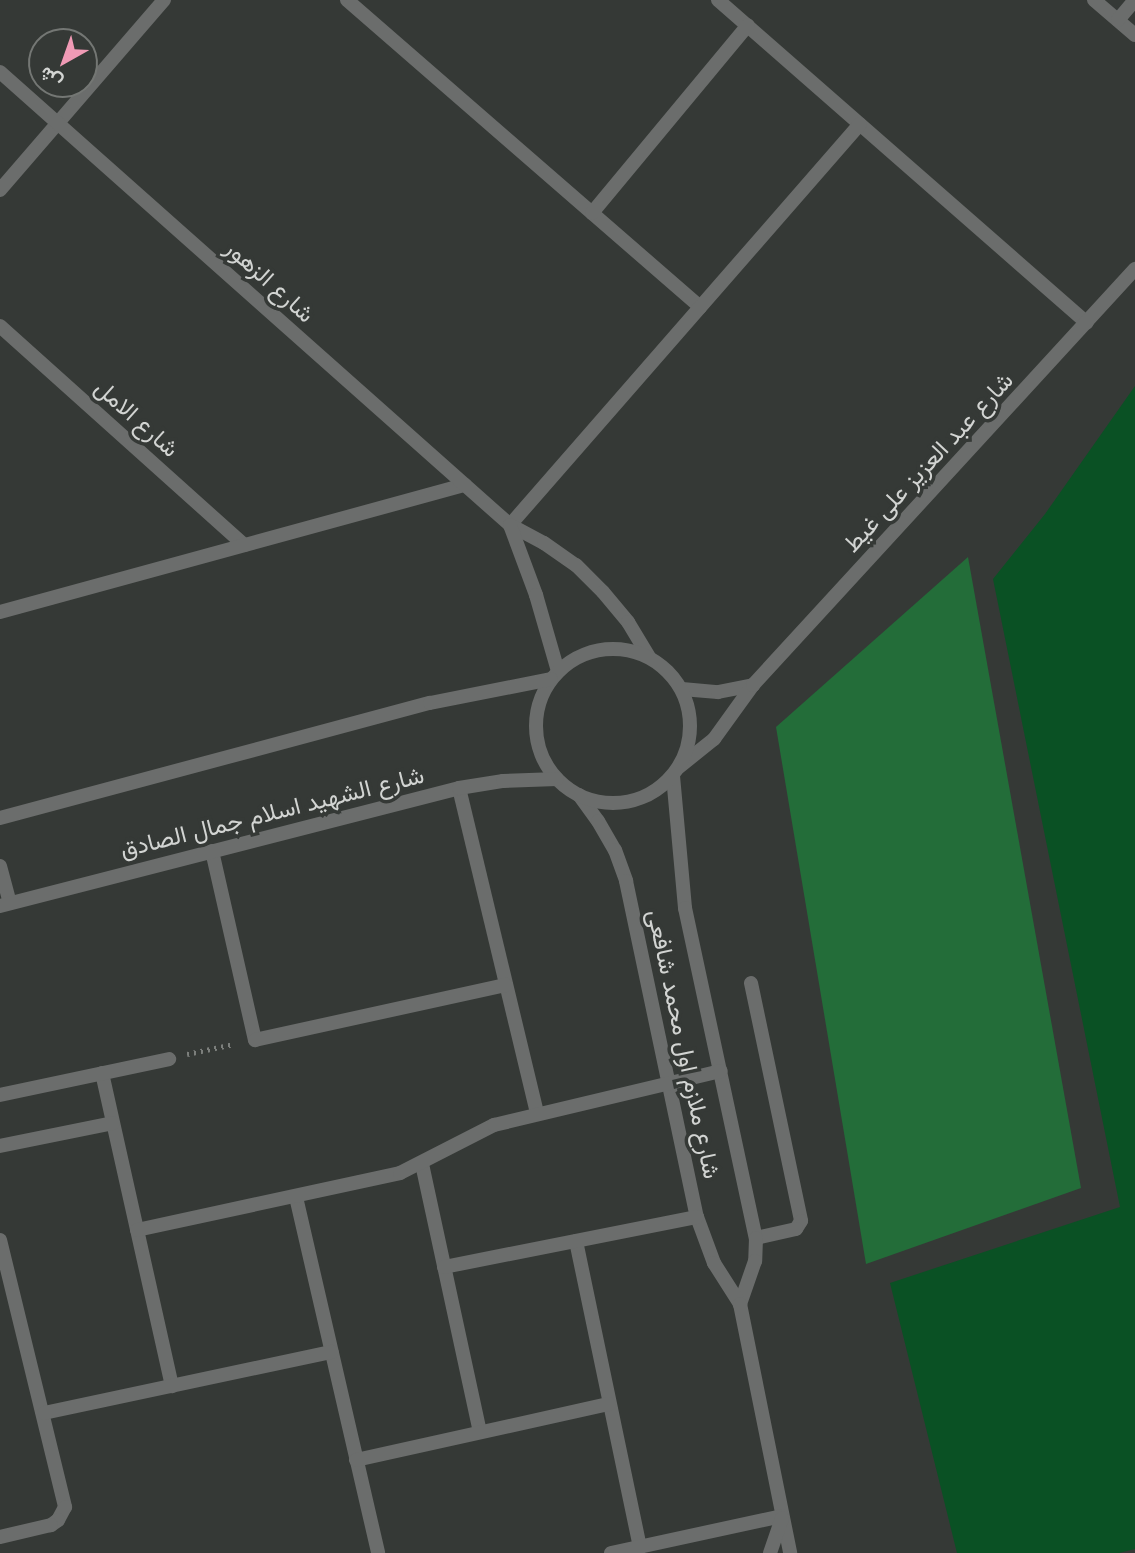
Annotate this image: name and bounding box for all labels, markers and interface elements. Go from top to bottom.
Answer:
north arrow [28,28,98,98]
text: ش [33,60,68,96]
street label: شارع الزهور [219,233,321,329]
street label: شارع عبد العزيز على غيط [837,366,1019,558]
street label: شارع الامل [89,373,185,463]
street label: شارع الشهيد اسلام جمال الصادق [117,760,427,864]
street label: شارع ملازم اول محمد شافعى [641,907,727,1181]

